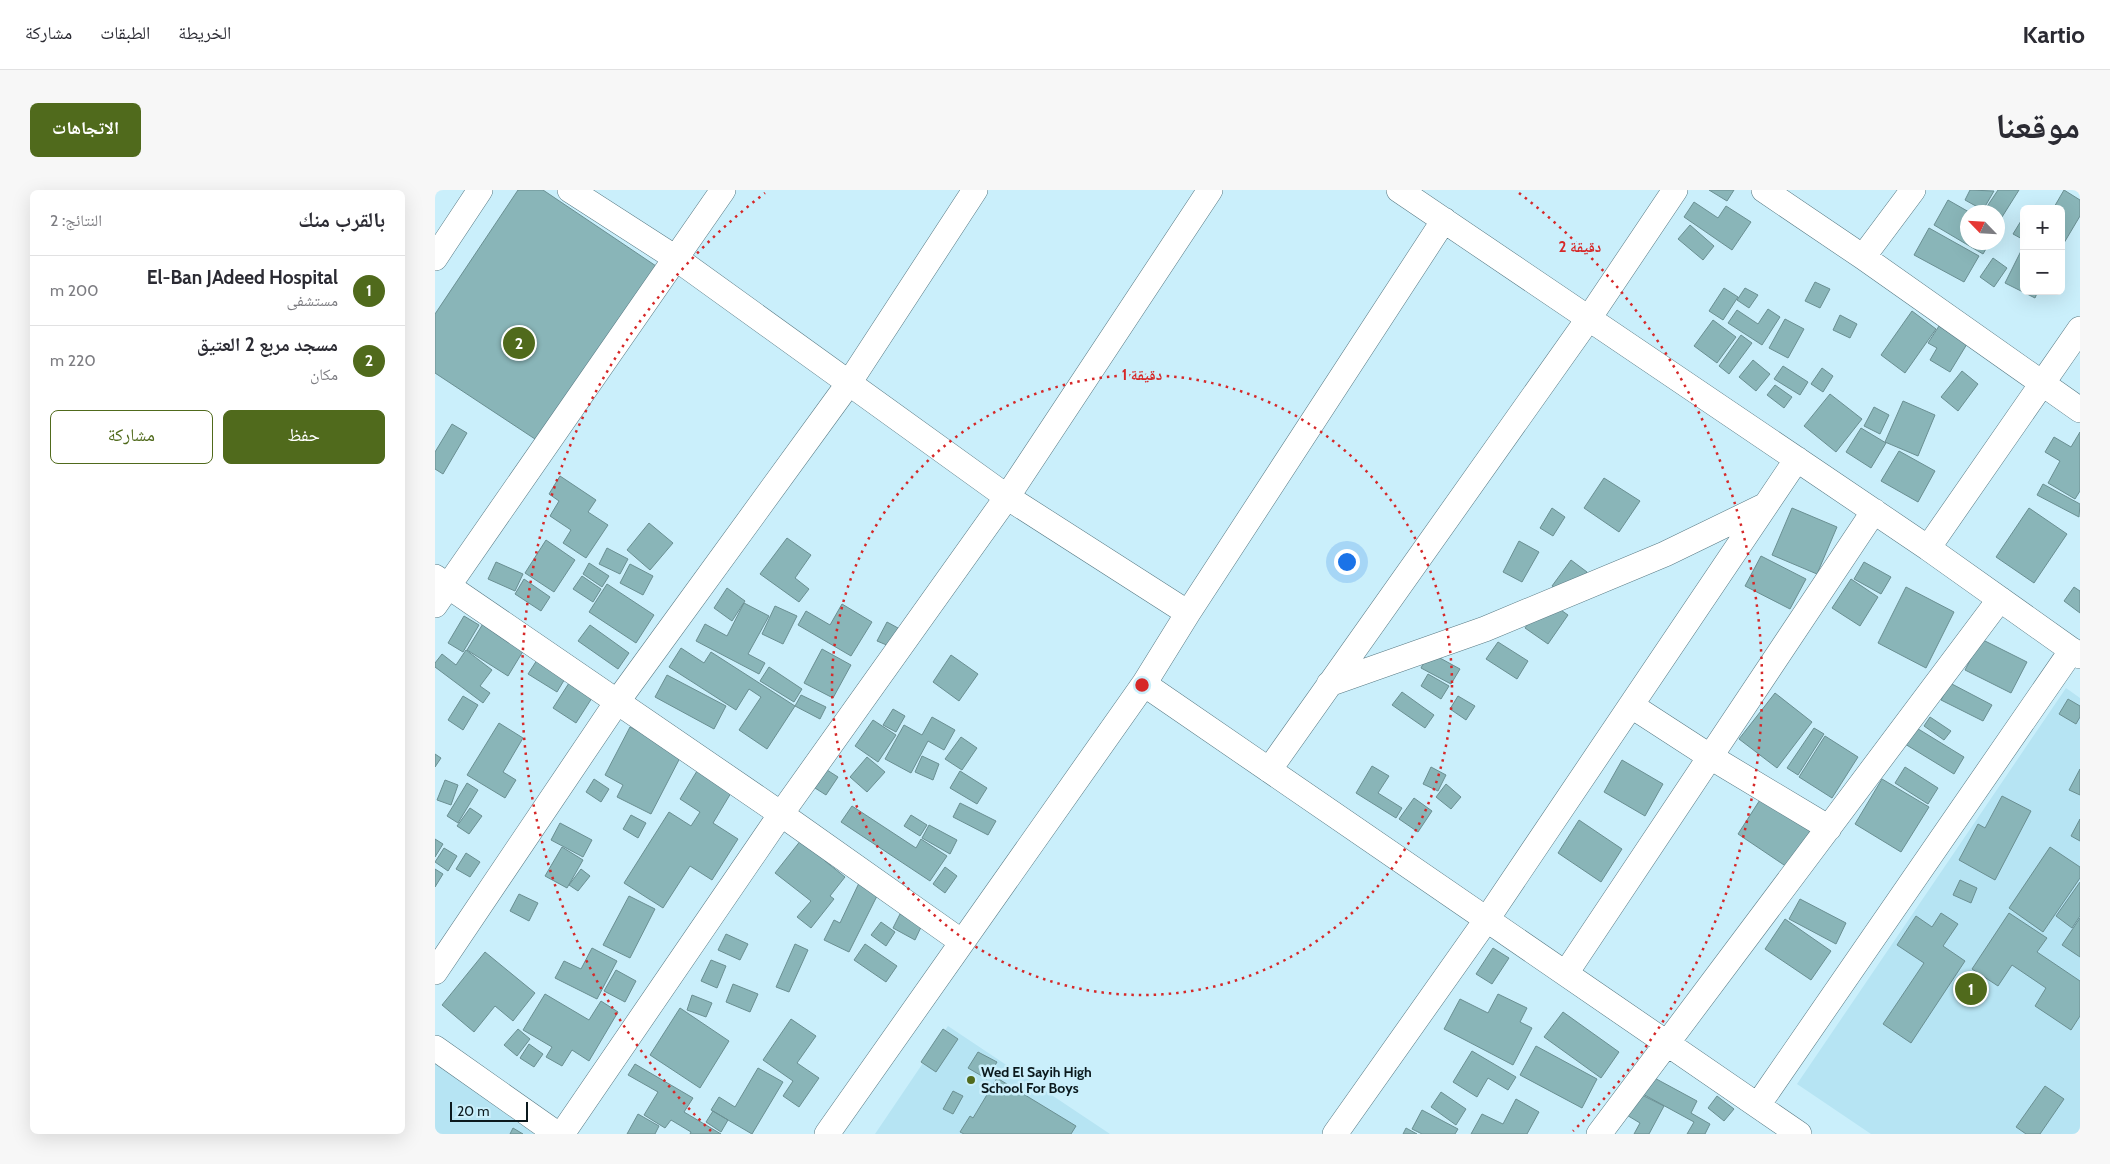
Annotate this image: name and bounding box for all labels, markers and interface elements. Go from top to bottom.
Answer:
text: Kartio [2023,20,2085,49]
text: مشاركة [25,22,72,44]
text: الطبقات [100,22,150,44]
text: الخريطة [178,22,231,44]
button: الاتجاهات [30,103,141,157]
text: موقعنا [1995,104,2080,147]
north arrow [1960,205,2005,250]
map controls [2020,205,2065,295]
button: + [2020,205,2065,250]
text: بالقرب منك [298,207,385,232]
text: النتائج: 2 [50,211,102,230]
text: 2 دقيقة [1559,238,1601,256]
button: − [2020,250,2065,295]
text: El-Ban JAdeed Hospital [147,266,338,289]
text: 200 m [50,281,98,300]
text: 1 [366,281,372,300]
text: مستشفى [287,291,338,310]
pin: 2 [503,324,535,362]
text: مسجد مربع 2 العتيق [197,333,338,356]
text: 220 m [50,351,96,370]
text: 2 [365,351,373,370]
text: مكان [310,365,338,384]
text: 1 دقيقة [1122,366,1162,384]
button: مشاركة [50,410,213,464]
button: حفظ [223,410,385,464]
your location [1334,549,1360,575]
centre of rings [1133,676,1151,694]
pin: 1 [1955,970,1987,1008]
place label: Wed El Sayih High School For Boys [981,1063,1092,1097]
marker: Wed El Sayih High School For Boys [965,1074,977,1086]
scale bar [450,1099,527,1122]
text: 20 m [457,1102,490,1120]

